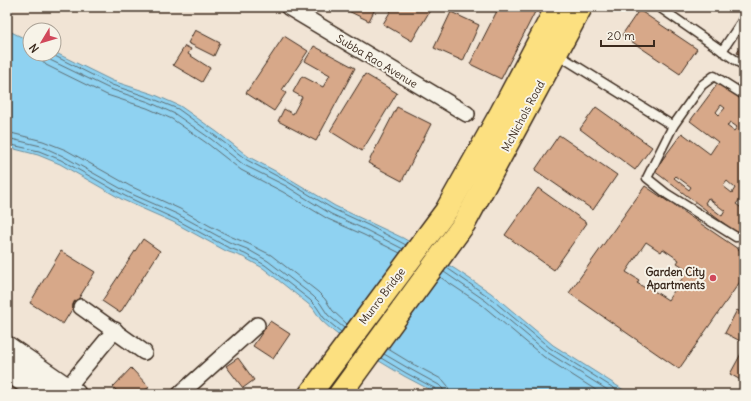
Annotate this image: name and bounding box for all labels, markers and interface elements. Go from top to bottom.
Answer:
north arrow [22,22,62,62]
scale bar [601,22,654,48]
text: 20 m [607,28,635,43]
street label: Subba Rao Avenue [334,31,420,91]
text: N [26,41,42,55]
street label: McNichols Road [498,78,548,154]
street label: Munro Bridge [356,265,408,327]
place label: Garden City Apartments [645,265,705,293]
marker: Garden City Apartments [708,273,718,283]

